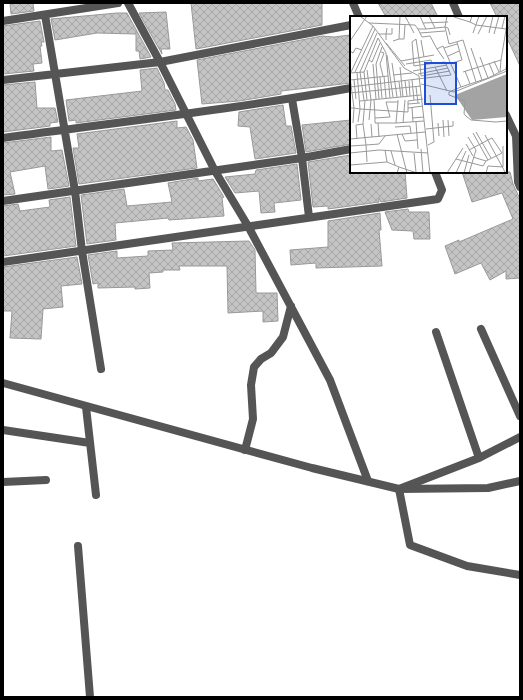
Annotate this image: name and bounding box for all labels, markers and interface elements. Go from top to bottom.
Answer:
inset map [350,16,507,173]

